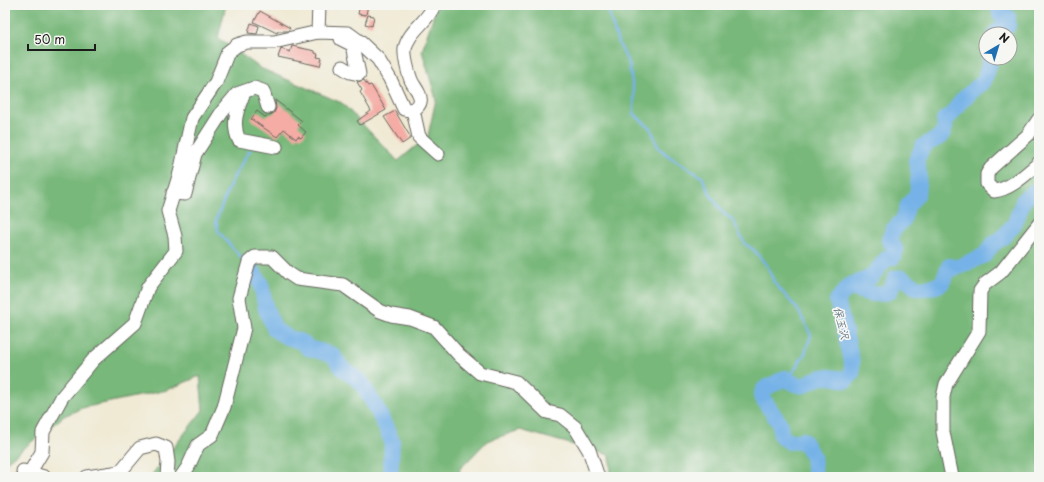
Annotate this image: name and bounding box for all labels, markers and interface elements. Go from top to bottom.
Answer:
scale bar [28,26,95,52]
north arrow [978,26,1018,66]
text: N [996,28,1013,47]
text: 50 m [34,30,65,48]
water label: 保玉沢 [830,305,854,342]

